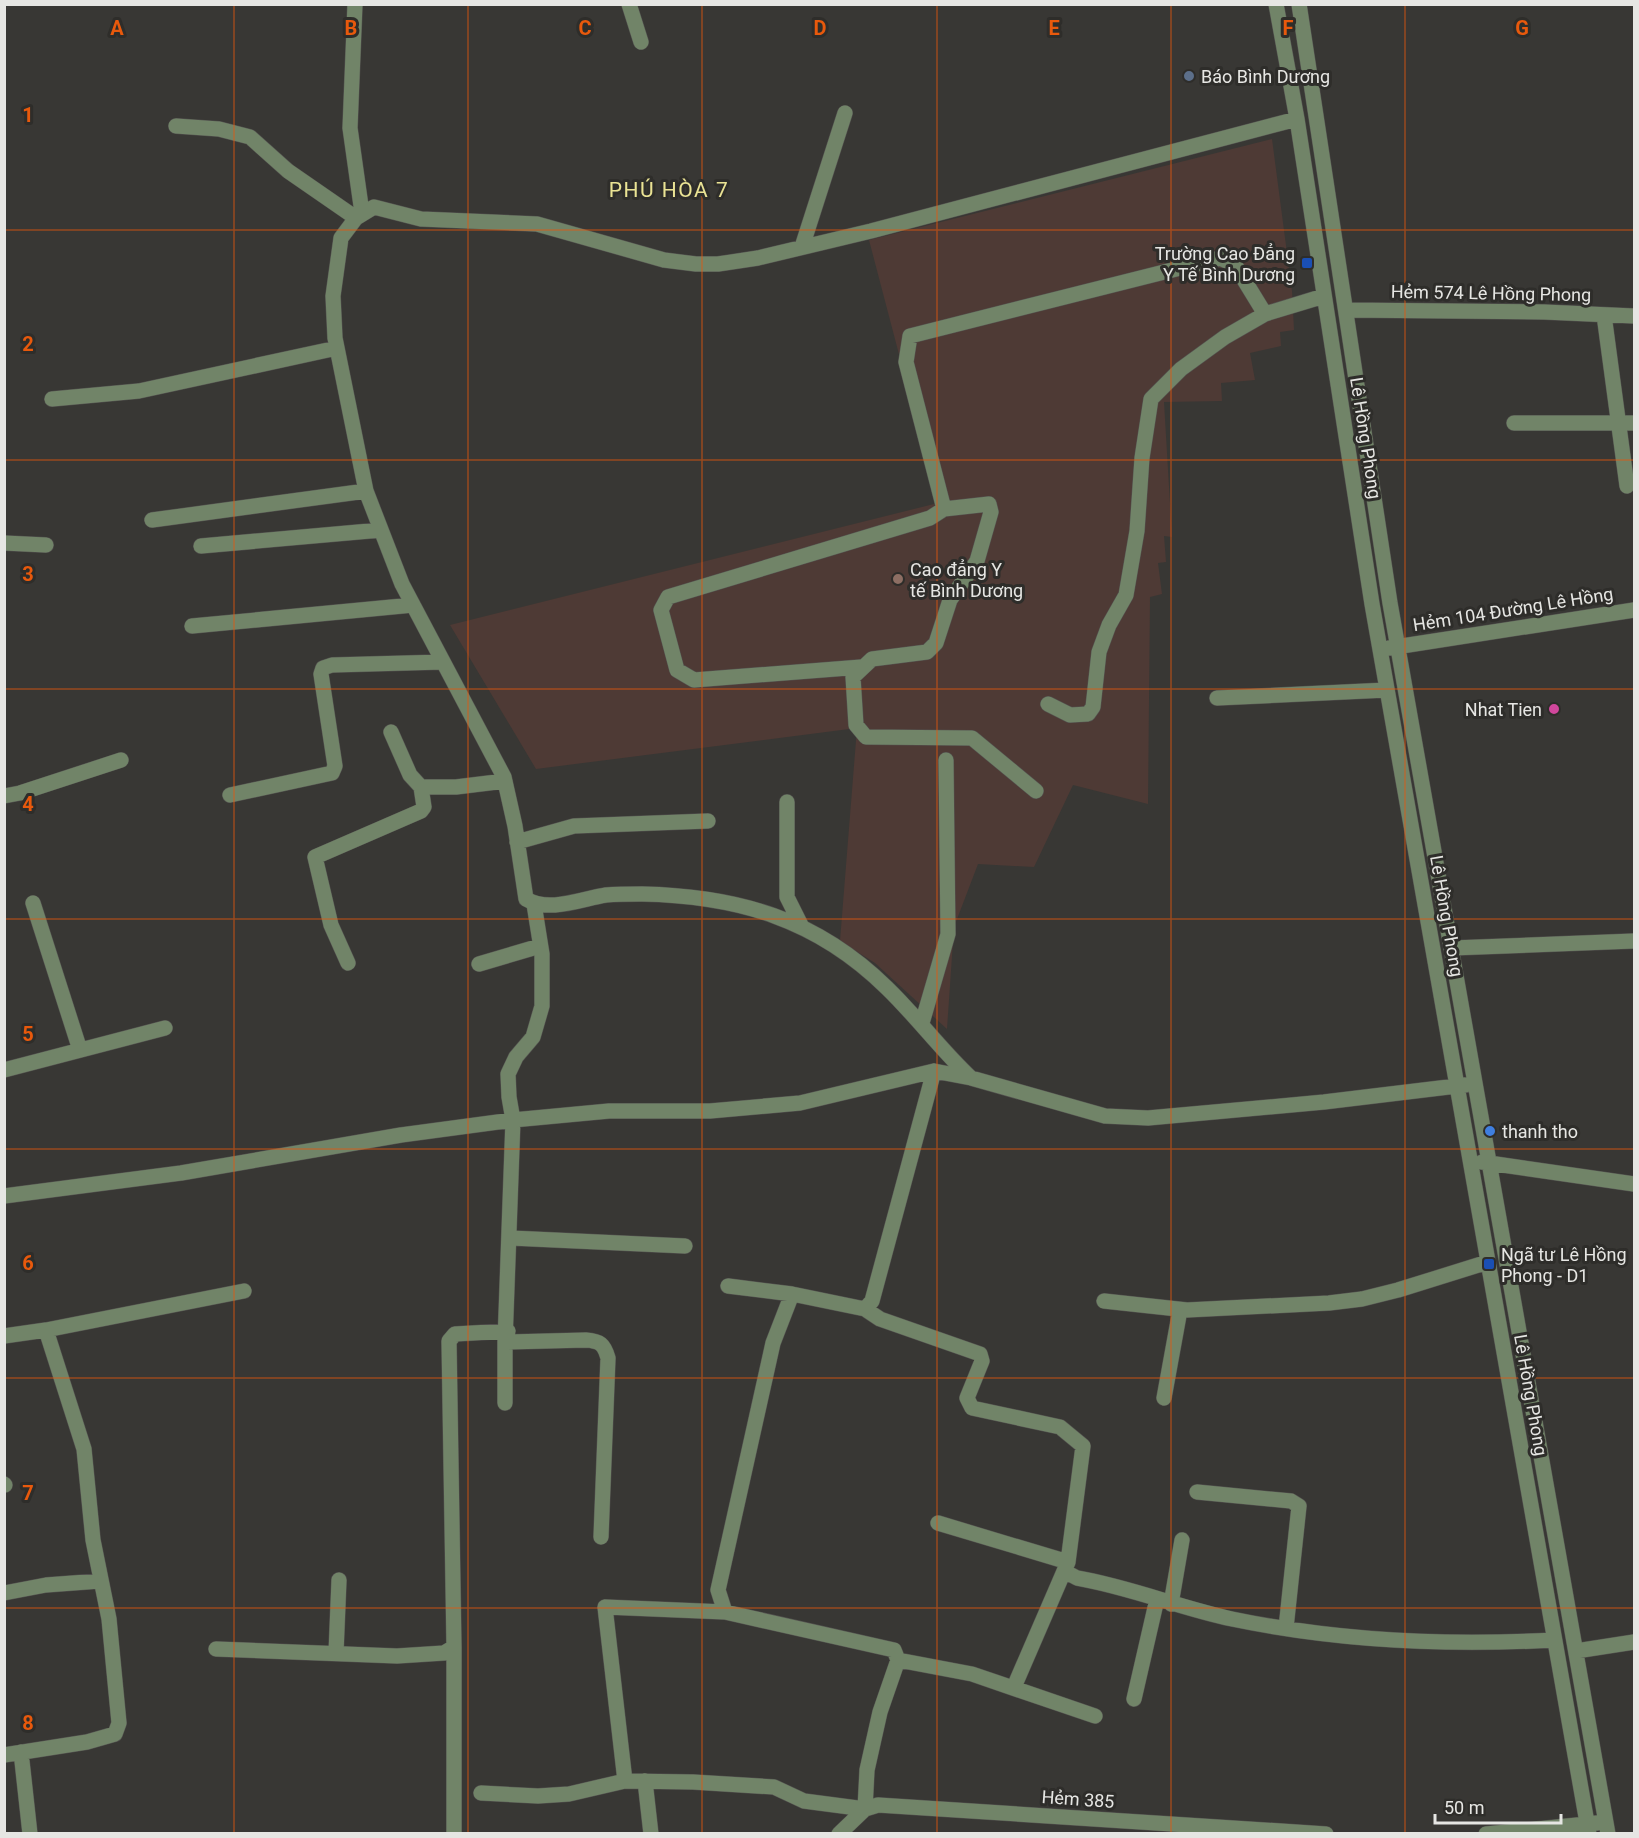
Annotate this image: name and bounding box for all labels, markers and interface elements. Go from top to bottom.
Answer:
text: A [110,16,124,40]
text: B [345,16,357,40]
text: C [578,16,592,40]
text: D [814,16,827,40]
text: E [1048,16,1060,40]
text: F [1283,16,1294,40]
text: G [1515,16,1529,40]
place label: Báo Bình Dương [1201,66,1330,87]
marker: Báo Bình Dương [1182,69,1196,83]
text: 1 [22,103,34,127]
district label: PHÚ HÒA 7 [609,178,729,202]
place label: Trường Cao Đẳng Y Tế Bình Dương [1155,243,1295,285]
marker: Trường Cao Đẳng Y Tế Bình Dương [1300,256,1314,270]
street label: Hẻm 574 Lê Hồng Phong [1391,281,1591,305]
text: 2 [22,332,34,356]
street label: Lê Hồng Phong [1346,376,1386,500]
place label: Cao đẳng Y tế Bình Dương [910,559,1023,601]
text: 3 [22,562,34,586]
marker: Cao đẳng Y tế Bình Dương [891,572,905,586]
street label: Hẻm 104 Đường Lê Hồng [1411,583,1615,635]
place label: Nhat Tien [1465,699,1542,720]
marker: Nhat Tien [1547,702,1561,716]
text: 4 [22,792,34,816]
street label: Lê Hồng Phong [1426,854,1468,978]
text: 5 [22,1022,34,1046]
place label: thanh tho [1502,1121,1578,1142]
marker: thanh tho [1483,1124,1497,1138]
place label: Ngã tư Lê Hồng Phong - D1 [1501,1244,1627,1286]
text: 6 [22,1251,34,1275]
marker: Ngã tư Lê Hồng Phong - D1 [1482,1257,1496,1271]
street label: Lê Hồng Phong [1510,1333,1552,1457]
text: 7 [22,1481,34,1505]
text: 8 [22,1711,34,1735]
street label: Hẻm 385 [1041,1786,1115,1812]
scale bar [1435,1787,1561,1825]
text: 50 m [1444,1797,1484,1818]

